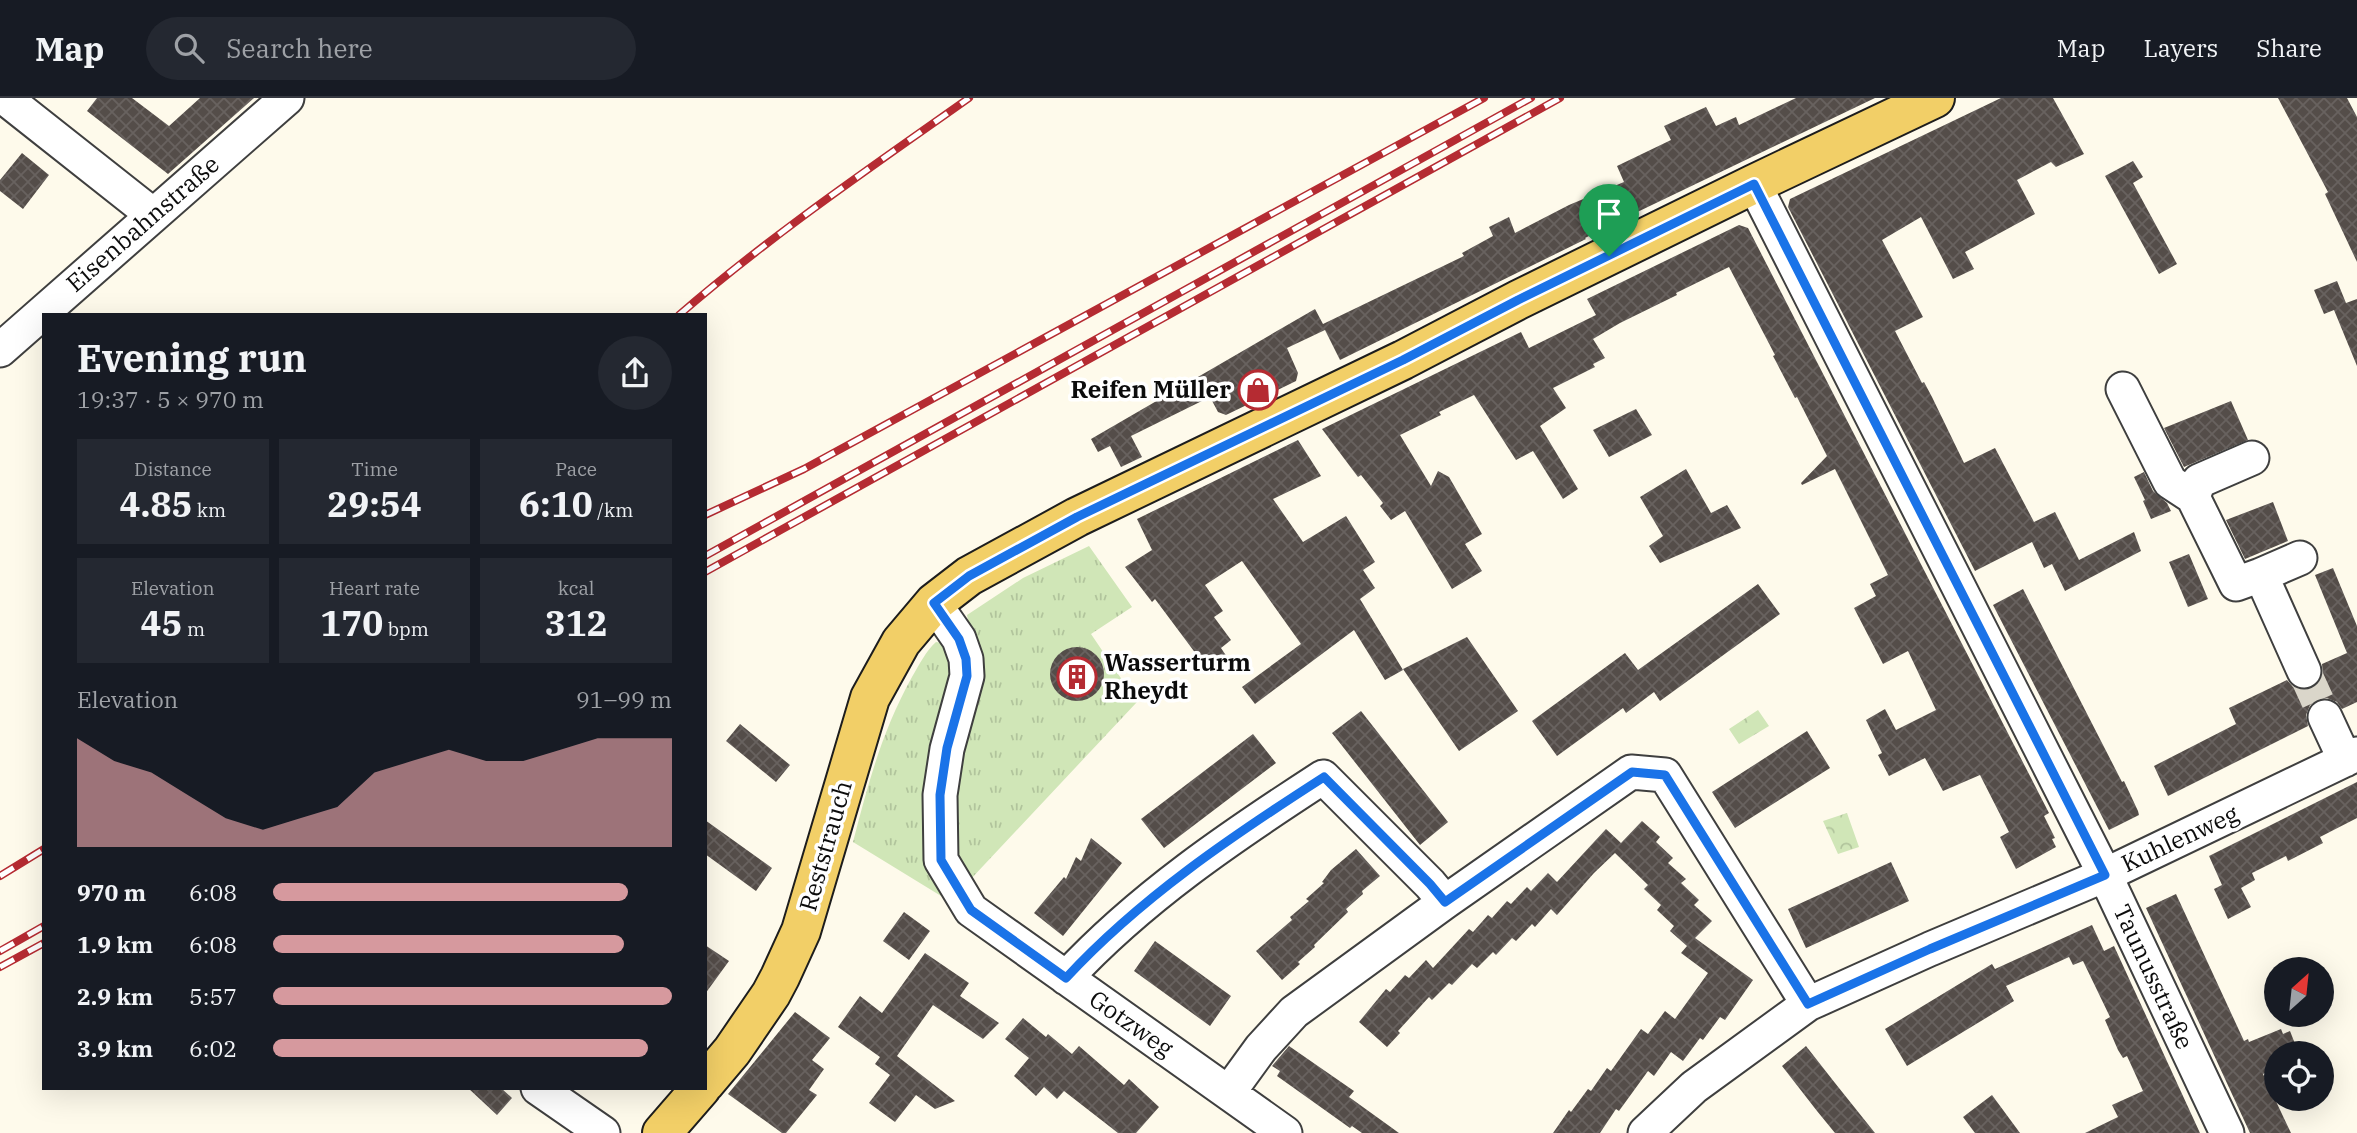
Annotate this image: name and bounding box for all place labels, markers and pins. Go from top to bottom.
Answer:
pin [1579,184,1639,256]
shop icon: Reifen Müller [1237,369,1279,411]
place label: Reifen Müller [1071,373,1231,405]
place label: Wasserturm Rheydt [1104,646,1251,706]
building icon: Wasserturm Rheydt [1056,656,1098,698]

